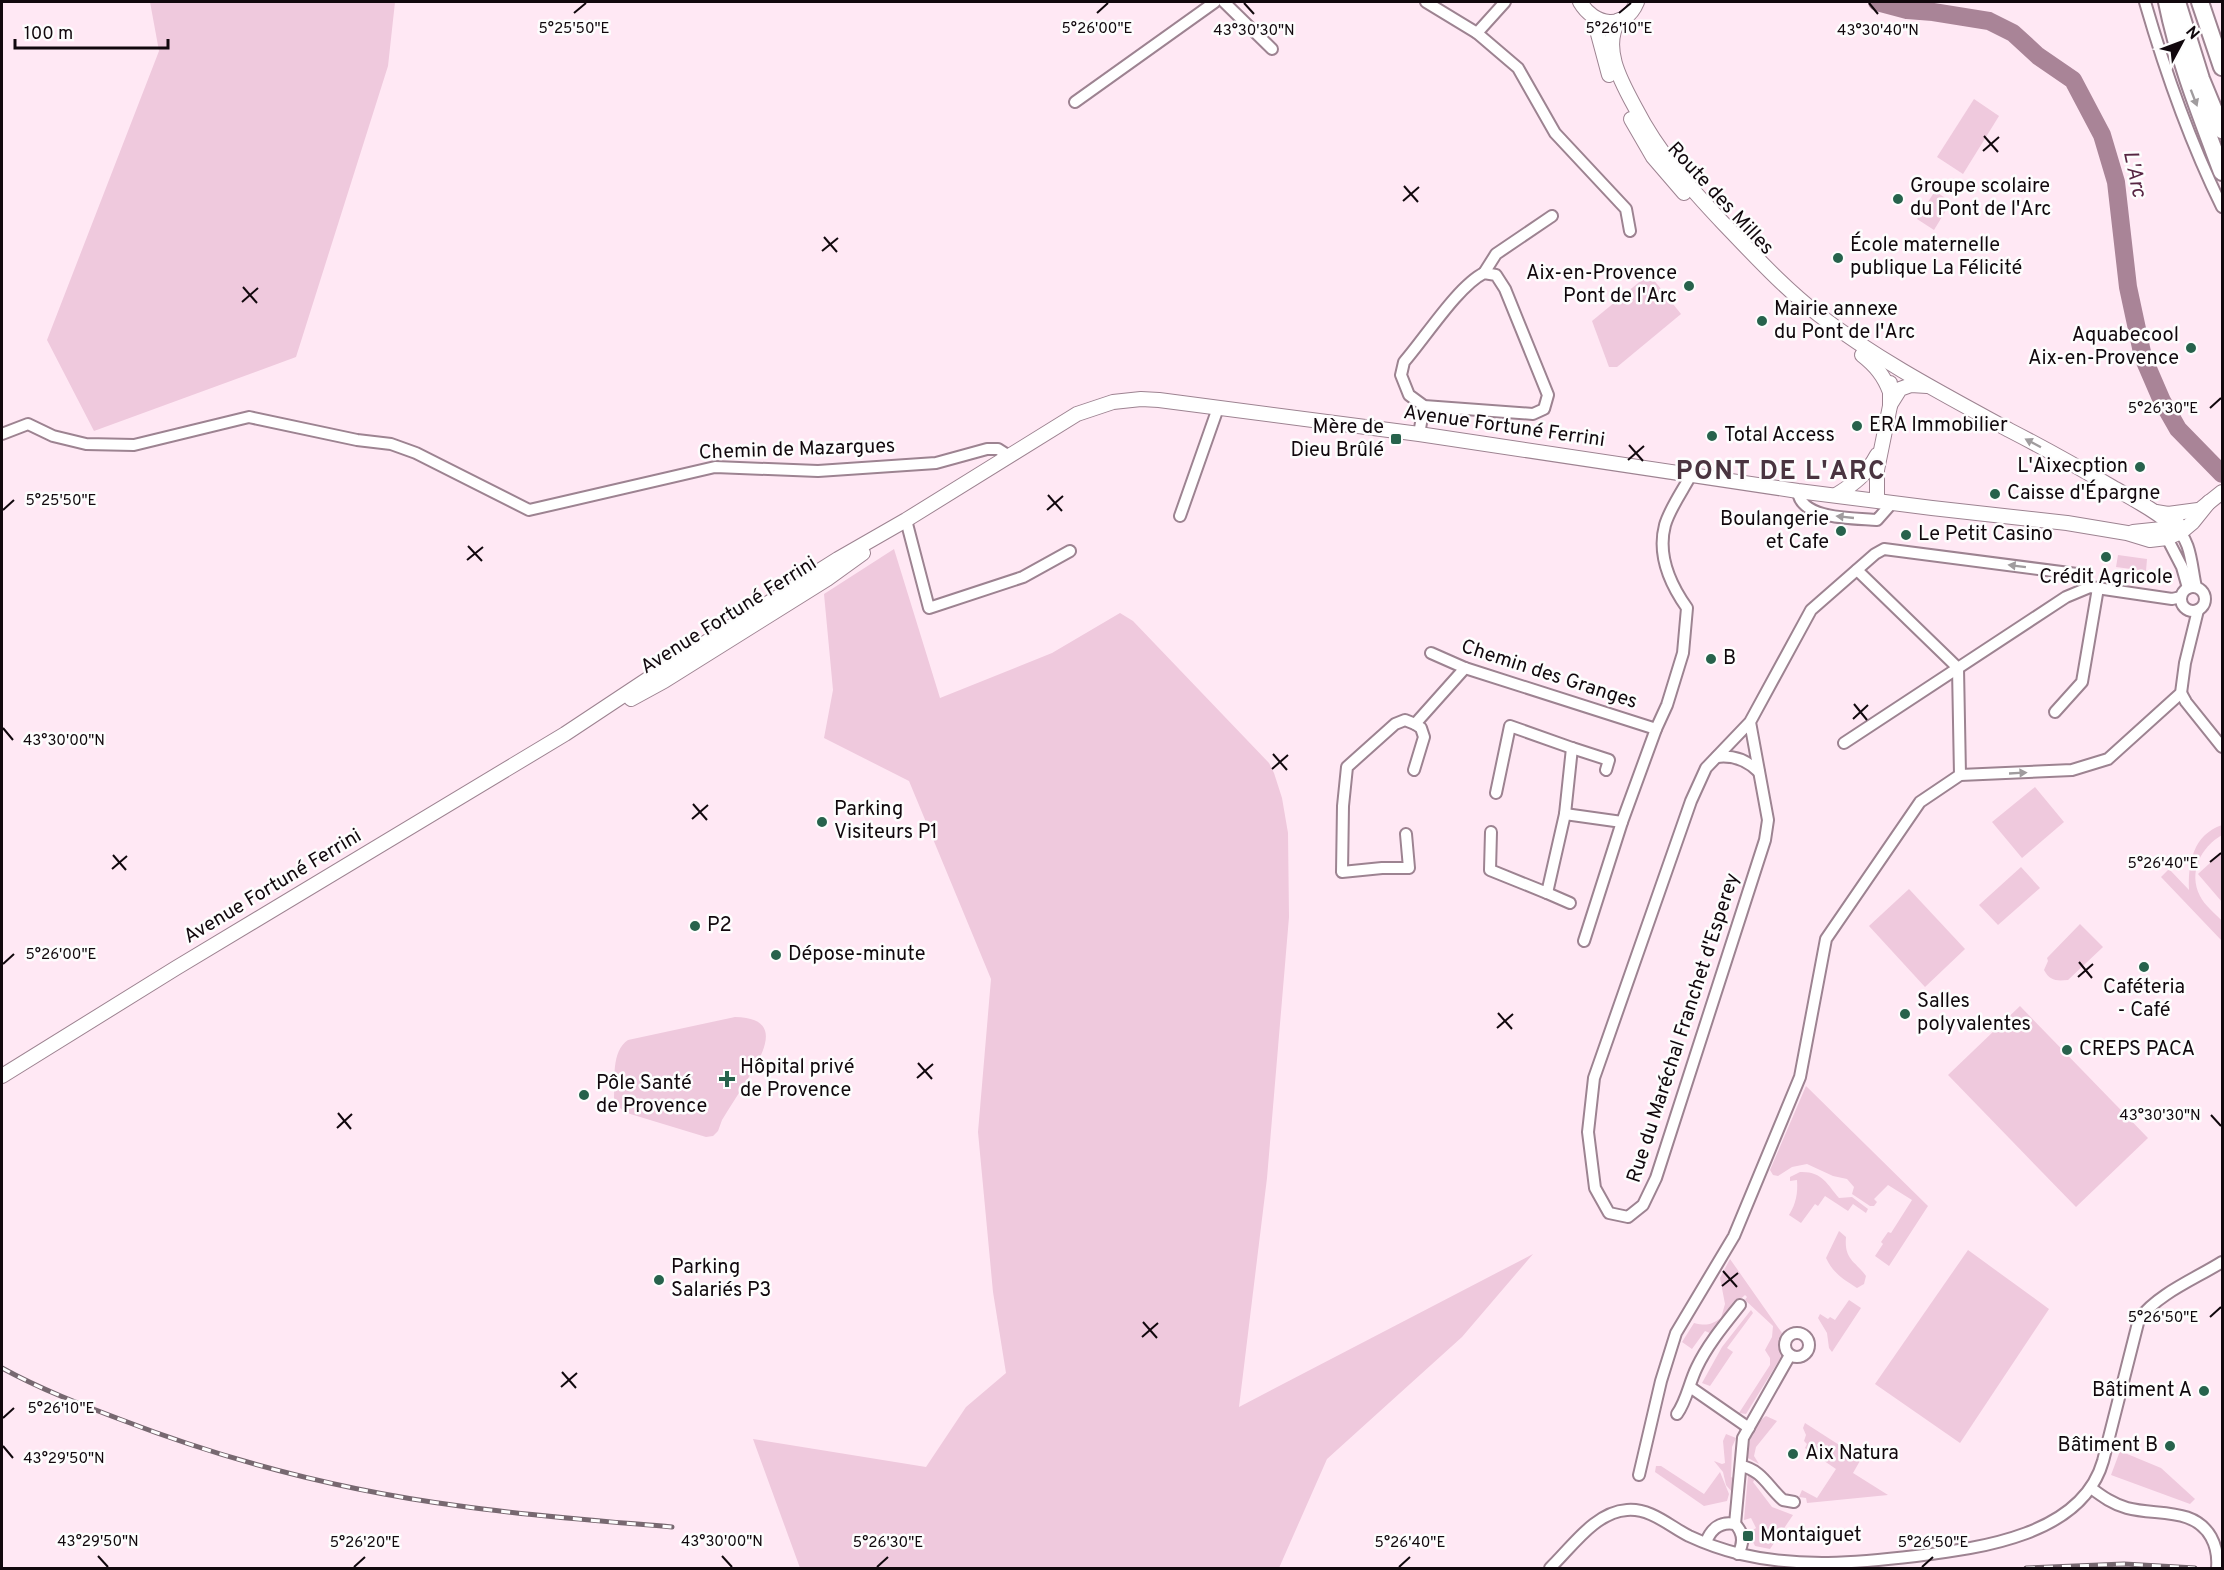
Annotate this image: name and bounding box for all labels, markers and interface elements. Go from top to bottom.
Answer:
scale bar [15,12,168,50]
north arrow [2152,12,2212,72]
text: 5°25'50"E [538,20,610,39]
text: 5°26'00"E [1062,20,1132,39]
text: 5°26'10"E [1585,20,1653,39]
text: 43°30'30"N [1213,22,1295,41]
text: 43°30'40"N [1837,22,1919,41]
text: 100 m [24,23,73,46]
text: N [2180,23,2203,44]
one-way arrow [2190,89,2200,107]
street label: Route des Milles [1661,137,1779,261]
water label: L'Arc [2116,148,2152,201]
place label: Groupe scolaire du Pont de l'Arc [1910,174,2051,223]
marker: Groupe scolaire du Pont de l'Arc [1891,192,1905,206]
place label: École maternelle publique La Félicité [1850,231,2022,282]
marker: École maternelle publique La Félicité [1831,251,1845,265]
place label: Aix-en-Provence Pont de l'Arc [1526,261,1677,310]
marker: Aix-en-Provence Pont de l'Arc [1682,279,1696,293]
place label: Mairie annexe du Pont de l'Arc [1774,297,1915,346]
marker: Mairie annexe du Pont de l'Arc [1755,314,1769,328]
place label: Aquabecool Aix-en-Provence [2028,323,2179,372]
marker: Aquabecool Aix-en-Provence [2184,341,2198,355]
street label: Avenue Fortuné Ferrini [1402,400,1606,454]
text: 5°26'30"E [2128,400,2198,419]
place label: ERA Immobilier [1869,413,2008,439]
place label: Mère de Dieu Brûlé [1290,415,1384,464]
marker: ERA Immobilier [1850,419,1864,433]
place label: Total Access [1724,423,1835,449]
marker: Total Access [1705,429,1719,443]
marker: Mère de Dieu Brûlé [1389,432,1403,446]
street label: Chemin de Mazargues [698,434,896,466]
one-way arrow [2024,438,2041,448]
place label: L'Aixecption [2017,454,2128,480]
district label: PONT DE L'ARC [1676,456,1886,489]
marker: L'Aixecption [2133,460,2147,474]
place label: Caisse d'Épargne [2007,479,2160,507]
marker: Caisse d'Épargne [1988,487,2002,501]
text: 5°25'50"E [25,492,97,511]
place label: Boulangerie et Cafe [1720,507,1829,556]
one-way arrow [1835,512,1854,522]
place label: Le Petit Casino [1918,522,2053,548]
marker: Boulangerie et Cafe [1834,524,1848,538]
marker: Le Petit Casino [1899,528,1913,542]
marker: Crédit Agricole [2099,550,2113,564]
street label: Avenue Fortuné Ferrini [636,551,822,681]
one-way arrow [2007,561,2026,571]
place label: Crédit Agricole [2039,565,2173,591]
street label: Chemin des Granges [1458,634,1640,716]
place label: B [1723,646,1736,672]
marker: B [1704,652,1718,666]
text: 43°30'00"N [23,732,105,751]
one-way arrow [2009,768,2028,778]
place label: Parking Visiteurs P1 [834,797,938,846]
marker: Parking Visiteurs P1 [815,815,829,829]
street label: Avenue Fortuné Ferrini [179,824,367,950]
text: 5°26'40"E [2128,855,2198,874]
street label: Rue du Maréchal Franchet d'Esperey [1622,870,1746,1186]
place label: P2 [707,913,732,939]
marker: P2 [688,919,702,933]
place label: Dépose-minute [788,942,925,968]
text: 5°26'00"E [26,946,96,965]
marker: Dépose-minute [769,948,783,962]
marker: Caféteria - Café [2137,960,2151,974]
place label: Caféteria - Café [2103,975,2185,1024]
place label: Salles polyvalentes [1917,989,2031,1038]
marker: Salles polyvalentes [1898,1007,1912,1021]
place label: CREPS PACA [2079,1037,2195,1063]
marker: CREPS PACA [2060,1043,2074,1057]
place label: Hôpital privé de Provence [740,1055,854,1104]
marker: Hôpital privé de Provence [718,1070,736,1088]
place label: Pôle Santé de Provence [596,1071,707,1120]
marker: Pôle Santé de Provence [577,1088,591,1102]
text: 43°30'30"N [2119,1107,2201,1126]
place label: Parking Salariés P3 [671,1255,771,1304]
marker: Parking Salariés P3 [652,1273,666,1287]
text: 5°26'50"E [2128,1309,2198,1328]
place label: Bâtiment A [2092,1378,2192,1404]
marker: Bâtiment A [2197,1384,2211,1398]
text: 5°26'10"E [27,1400,95,1419]
place label: Bâtiment B [2058,1433,2158,1459]
marker: Bâtiment B [2163,1439,2177,1453]
place label: Aix Natura [1805,1441,1899,1467]
marker: Aix Natura [1786,1447,1800,1461]
text: 43°29'50"N [23,1450,105,1469]
place label: Montaiguet [1760,1523,1862,1549]
marker: Montaiguet [1741,1529,1755,1543]
text: 43°29'50"N [57,1533,139,1552]
text: 43°30'00"N [681,1533,763,1552]
text: 5°26'20"E [330,1534,400,1553]
text: 5°26'30"E [853,1534,923,1553]
text: 5°26'40"E [1375,1534,1445,1553]
text: 5°26'50"E [1898,1534,1968,1553]

